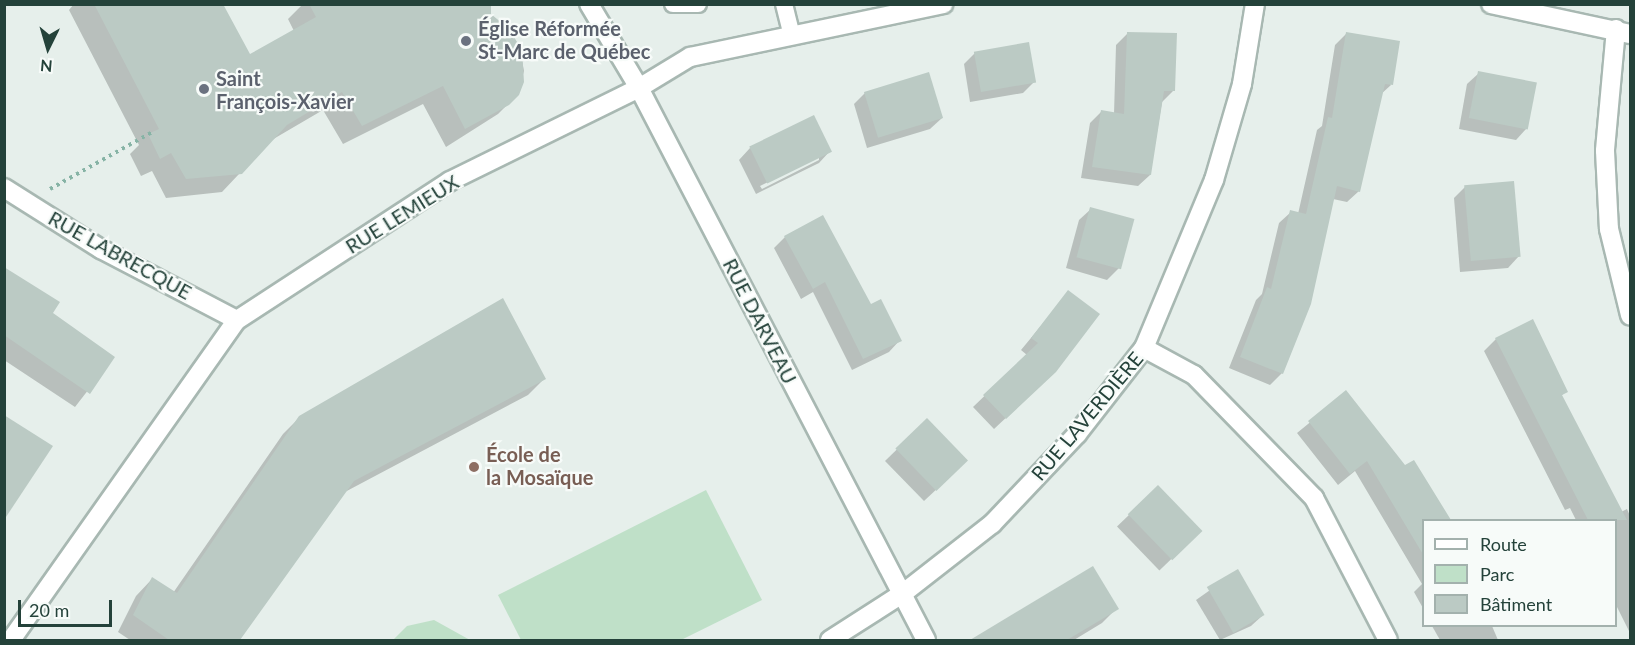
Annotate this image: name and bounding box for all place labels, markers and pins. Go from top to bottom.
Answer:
place label: Église Réformée St-Marc de Québec [478,17,650,64]
marker: Église Réformée St-Marc de Québec [459,34,473,48]
place label: Saint François-Xavier [216,66,354,113]
marker: Saint François-Xavier [197,82,211,96]
place label: École de la Mosaïque [486,443,593,490]
marker: École de la Mosaïque [467,460,481,474]

